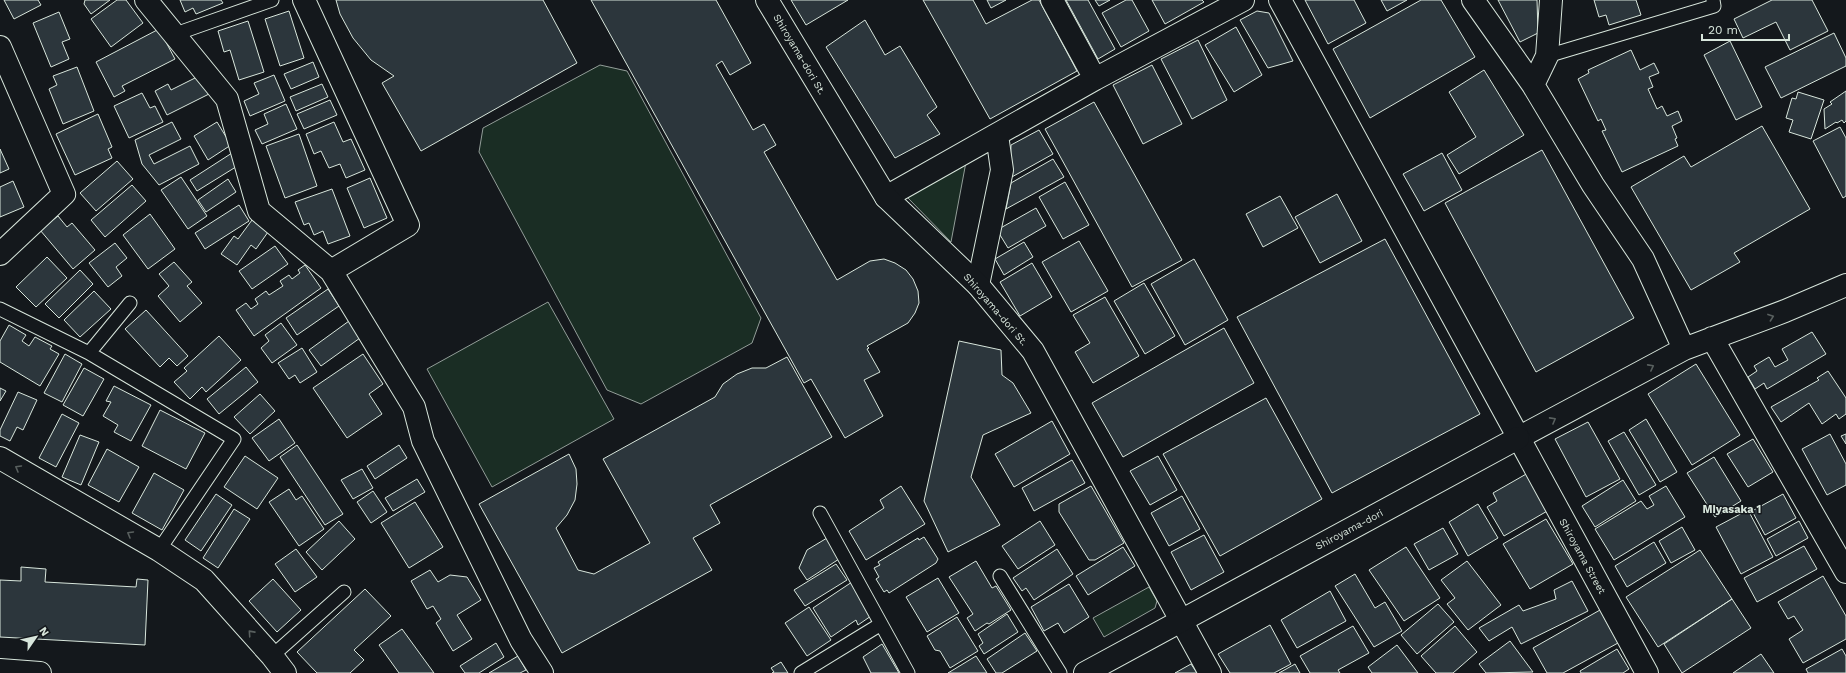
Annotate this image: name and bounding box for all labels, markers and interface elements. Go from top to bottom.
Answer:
street label: Shiroyama-dori St. [771,12,828,96]
scale bar [1702,16,1789,42]
text: 20 m [1708,23,1738,37]
street label: Shiroyama-dori St. [961,271,1030,347]
one-way arrow [1767,313,1774,321]
one-way arrow [1647,364,1654,372]
one-way arrow [1549,418,1556,425]
one-way arrow [14,466,22,473]
district label: Miyasaka 1 [1703,503,1761,516]
street label: Shiroyama-dori [1314,507,1385,552]
street label: Shiroyama Street [1557,517,1608,596]
one-way arrow [127,531,134,538]
north arrow [16,617,56,657]
text: N [36,625,52,639]
one-way arrow [249,630,256,637]

